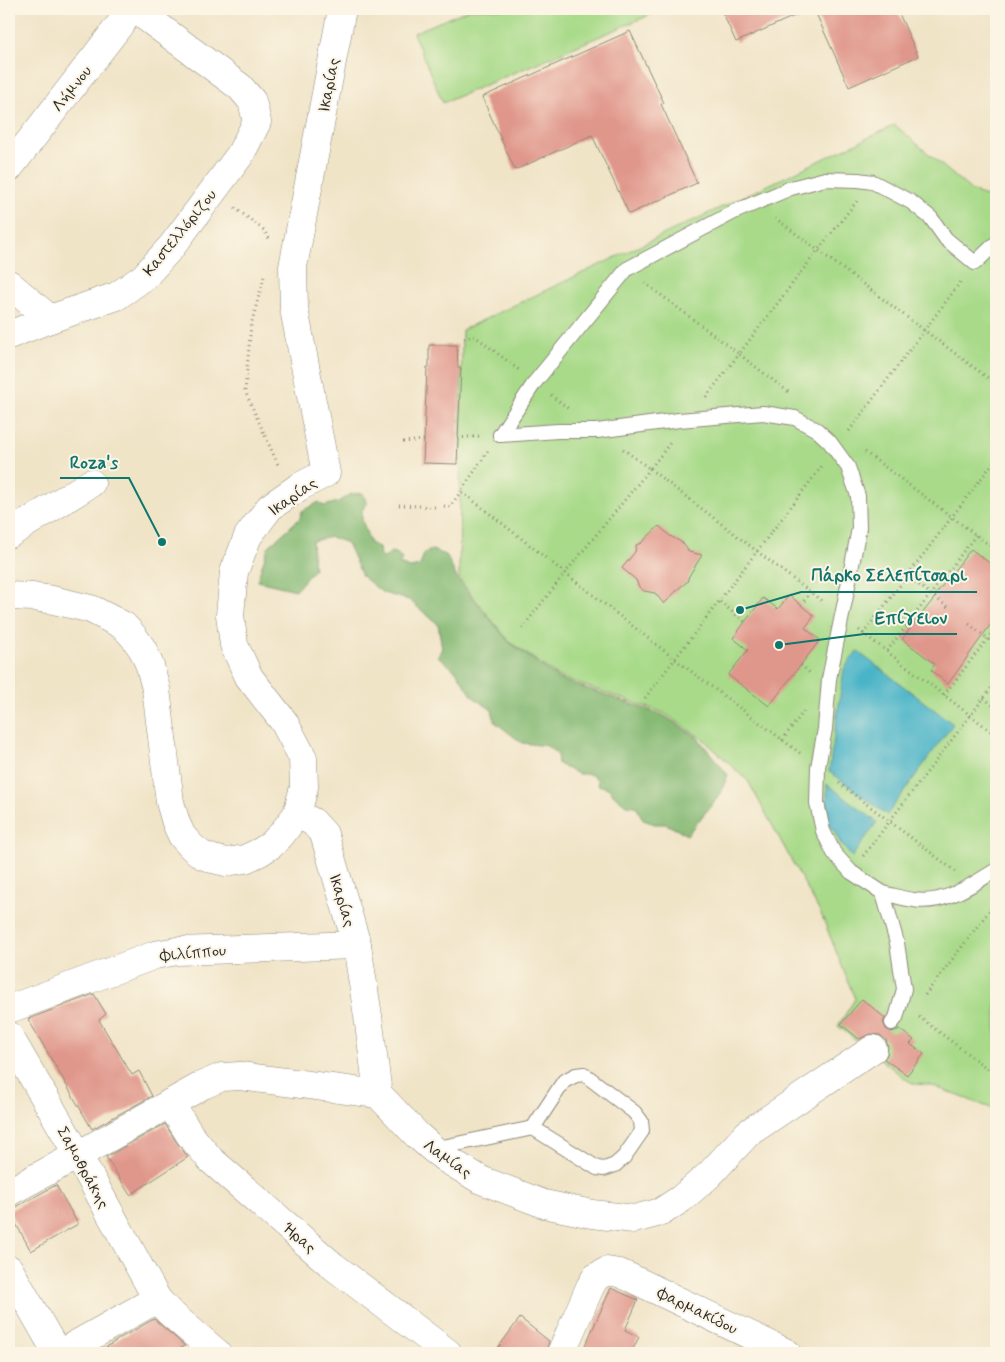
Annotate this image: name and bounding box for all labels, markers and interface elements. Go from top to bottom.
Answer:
street label: Ικαρίας [314,56,345,114]
street label: Λήμνου [48,62,97,116]
street label: Καστελλόριζου [139,185,222,281]
callout: Roza's [60,445,129,478]
text: Roza's [70,451,118,475]
street label: Ικαρίας [264,473,321,522]
callout: Πάρκο Σελεπίτσαρι [801,559,977,592]
text: Πάρκο Σελεπίτσαρι [811,564,967,588]
callout: Επίγειον [864,601,957,634]
text: Επίγειον [875,607,947,631]
street label: Ικαρίας [323,871,360,930]
street label: Φιλίππου [158,940,227,967]
street label: Σαμοθράκης [52,1123,114,1212]
street label: Λαμίας [419,1135,475,1183]
street label: Ήρας [278,1218,320,1258]
street label: Φαρμακίδου [653,1282,741,1340]

